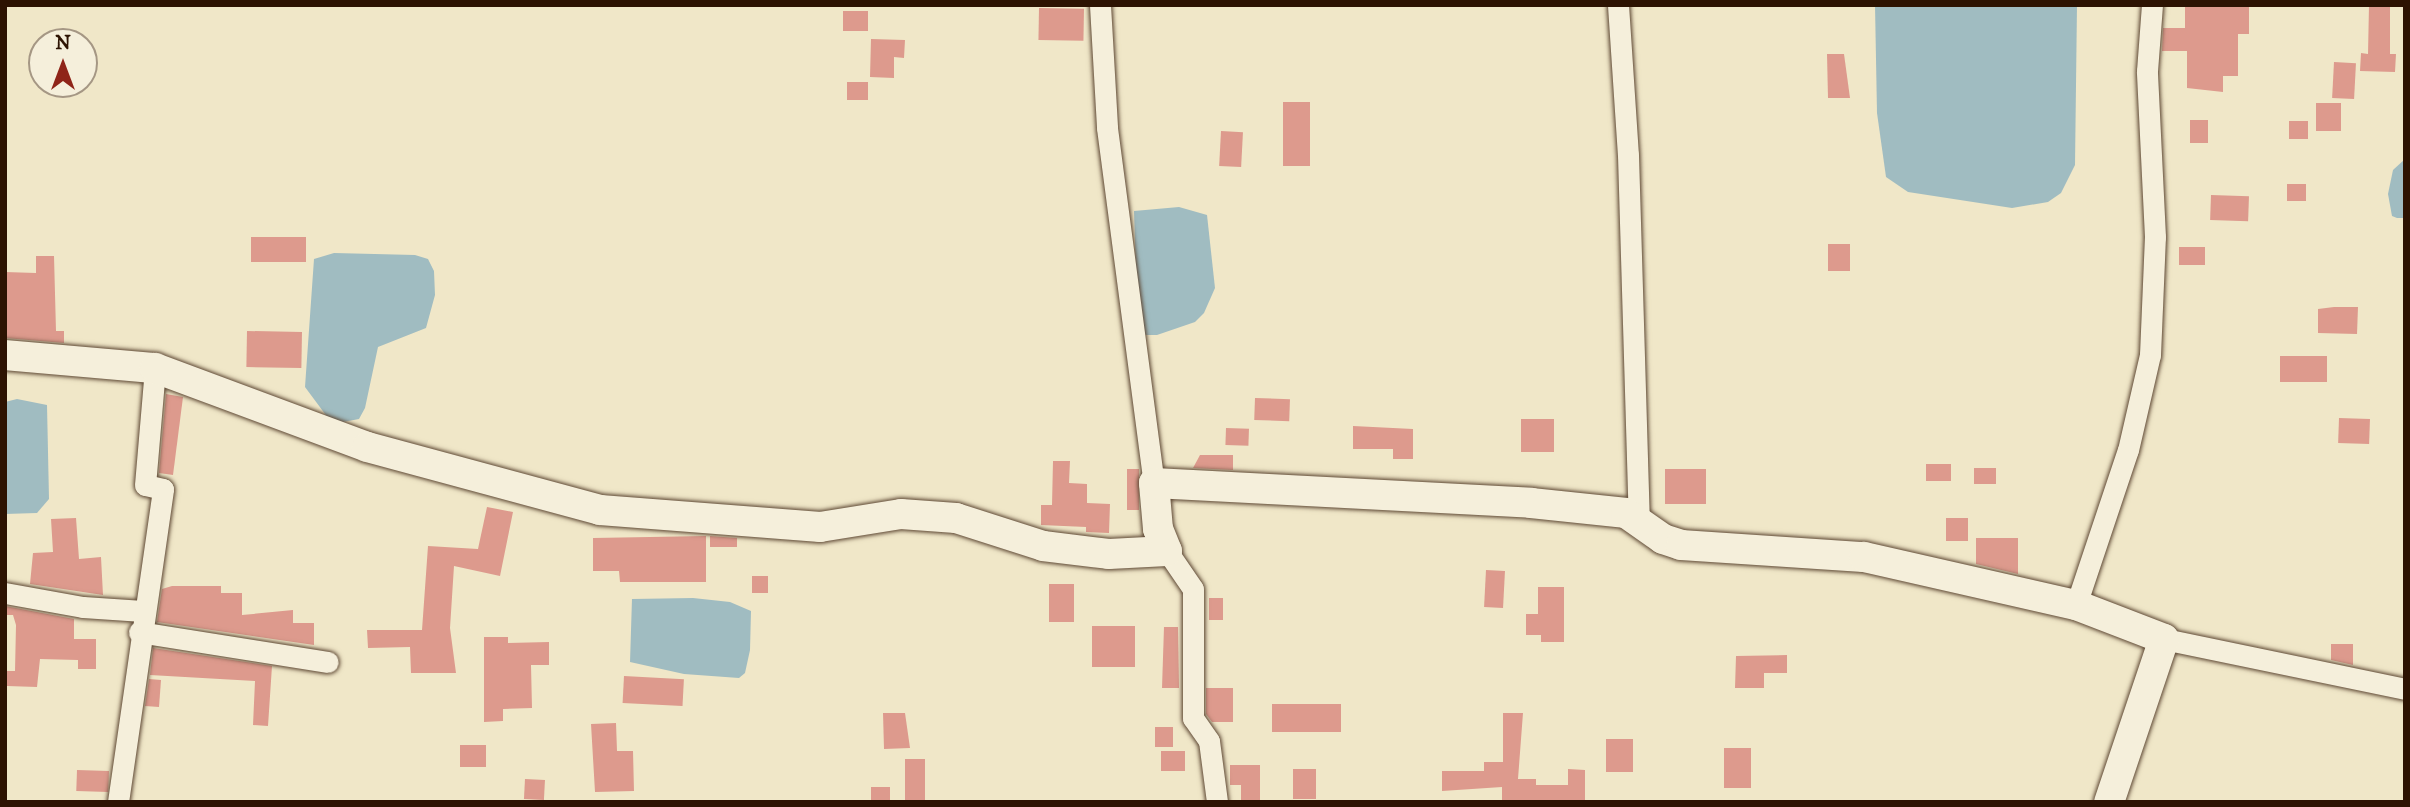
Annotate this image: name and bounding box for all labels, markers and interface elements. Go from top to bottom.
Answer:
north arrow [28,28,98,98]
text: N [55,32,71,55]

